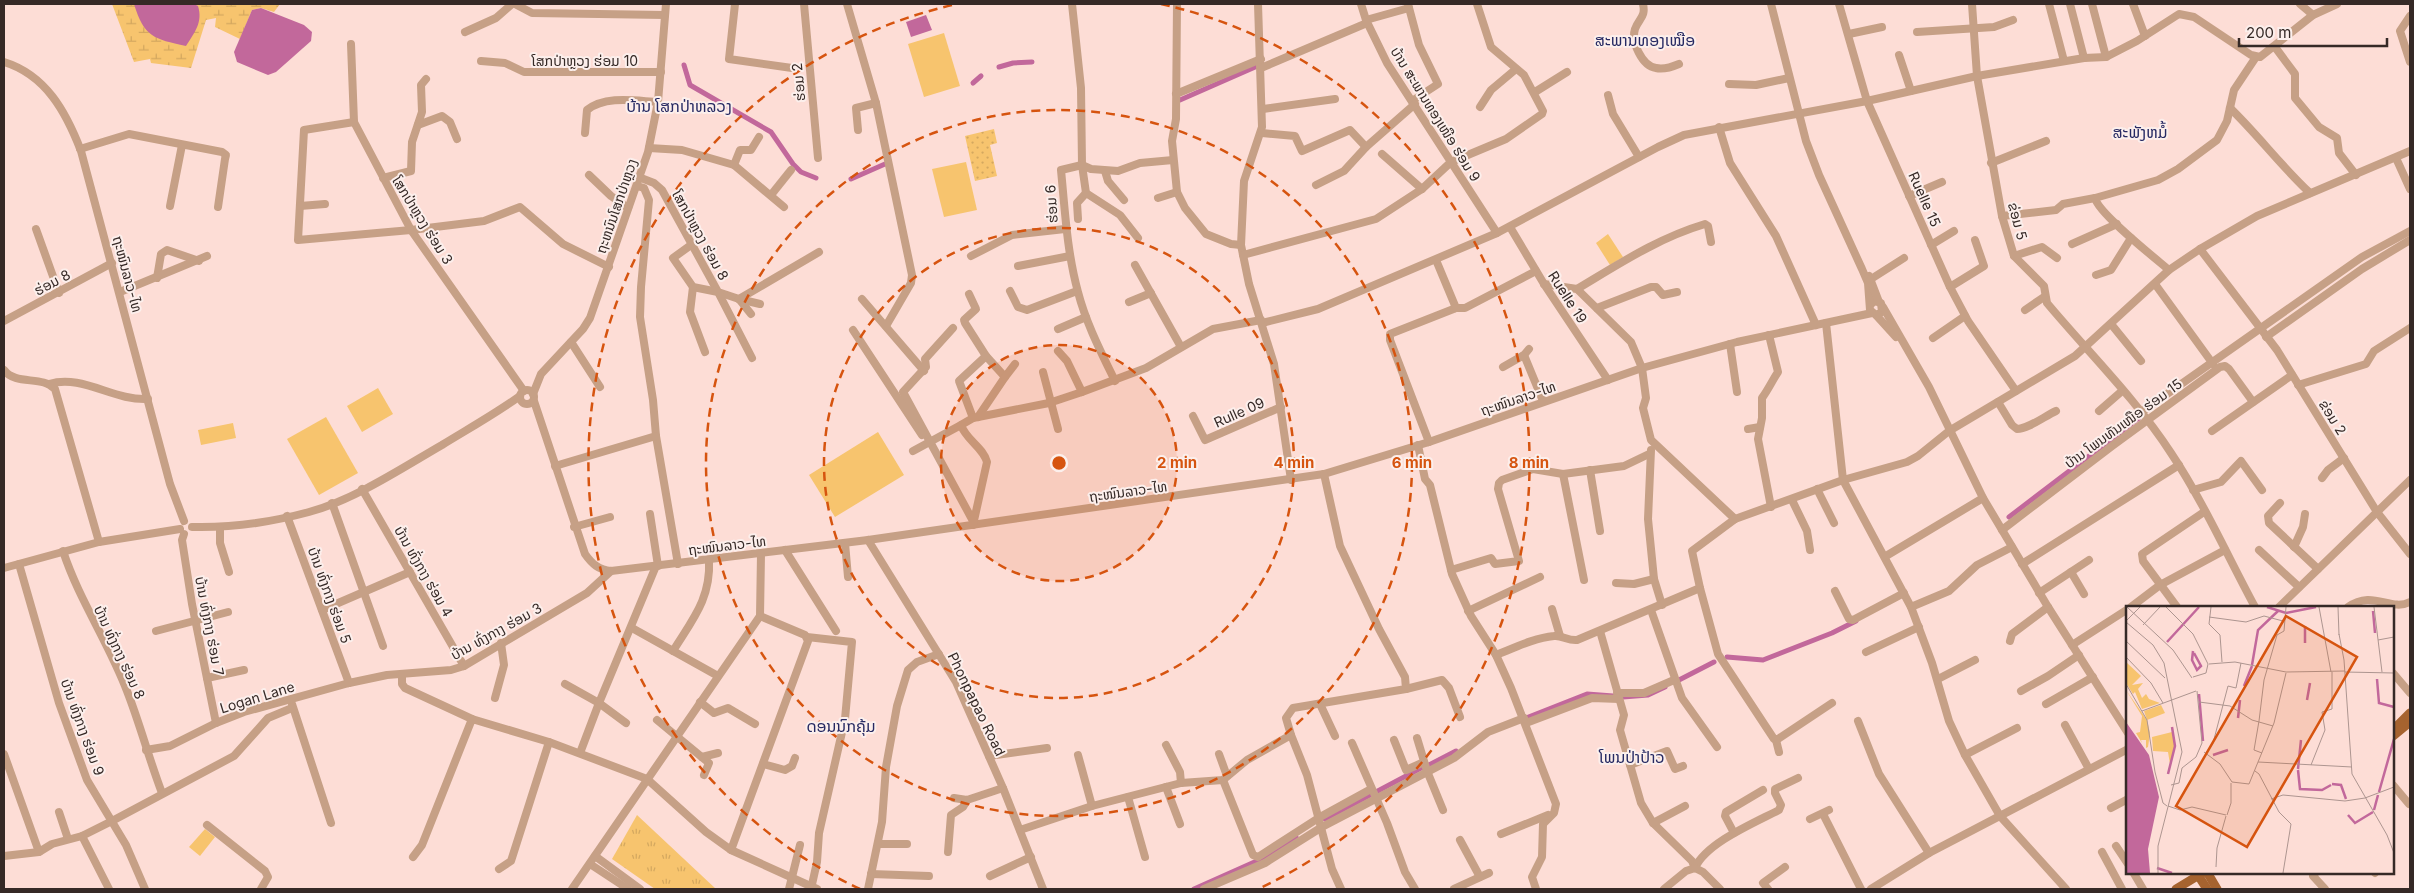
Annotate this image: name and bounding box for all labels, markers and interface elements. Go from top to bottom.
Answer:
scale bar [2239,15,2386,47]
text: 200 m [2246,23,2291,42]
district label: ສະພານທອງເໝືອ [1595,30,1695,50]
street label: ບ້ານ ສະພານທອງເໜືອ ຮ່ອມ 9 [1388,43,1484,185]
street label: ໂສກປ່າຫຼວງ ຮ່ອມ 10 [531,52,638,69]
street label: ຮ່ອມ 2 [788,62,808,102]
district label: ບ້ານ ໂສກປ່າຫລວງ [626,96,732,116]
district label: ສະພັງຫມໍ້ [2112,120,2168,142]
street label: ຖະຫນົນໂສກປ່າຫຼວງ [592,156,640,256]
street label: Ruelle 15 [1905,169,1945,229]
street label: ໂສກປ່າຫຼວງ ຮ່ອມ 3 [389,172,457,267]
street label: ຮ່ອມ 6 [1041,184,1061,224]
street label: ໂສກປ່າຫຼວງ ຮ່ອມ 8 [669,186,733,283]
street label: ຂ່ອມ 5 [2005,200,2031,242]
street label: ຖະໜົນລາວ-ໄທ [110,234,146,314]
street label: ຮ່ອມ 8 [31,265,73,299]
street label: Ruelle 19 [1545,268,1591,326]
street label: ບ້ານ ໂພນທັນເໜືອ ຮ່ອມ 15 [2061,375,2185,471]
street label: ຖະໜົນລາວ-ໄທ [1478,377,1558,419]
street label: Rulle 09 [1211,393,1267,431]
street label: ຂ່ອມ 2 [2316,396,2350,438]
text: 2 min [1157,453,1197,472]
text: 4 min [1274,453,1314,472]
text: 6 min [1392,453,1432,472]
text: 8 min [1509,453,1549,472]
centre of rings [1050,454,1068,472]
street label: ຖະໜົນລາວ-ໄທ [1088,477,1168,505]
street label: ບ້ານ ທົ່ງກາງ ຮ່ອມ 4 [391,522,458,619]
street label: ຖະໜົນລາວ-ໄທ [687,532,767,558]
street label: ບ້ານ ທົ່ງກາງ ຮ່ອມ 5 [305,544,356,646]
street label: ບ້ານ ທົ່ງກາງ ຮ່ອມ 7 [192,575,229,677]
street label: ບ້ານ ທົ່ງກາງ ຮ່ອມ 3 [447,598,545,663]
street label: ບ້ານ ທົ່ງກາງ ຮ່ອມ 8 [91,602,150,702]
inset map [2126,606,2394,873]
street label: Phonpapao Road [945,649,1009,759]
street label: ບ້ານ ທົ່ງກາງ ຮ່ອມ 9 [58,676,109,778]
street label: Logan Lane [218,678,296,716]
district label: ດອນນົກຄຸ້ມ [806,716,876,737]
district label: ໂພນປ່າປ້າວ [1598,747,1665,767]

